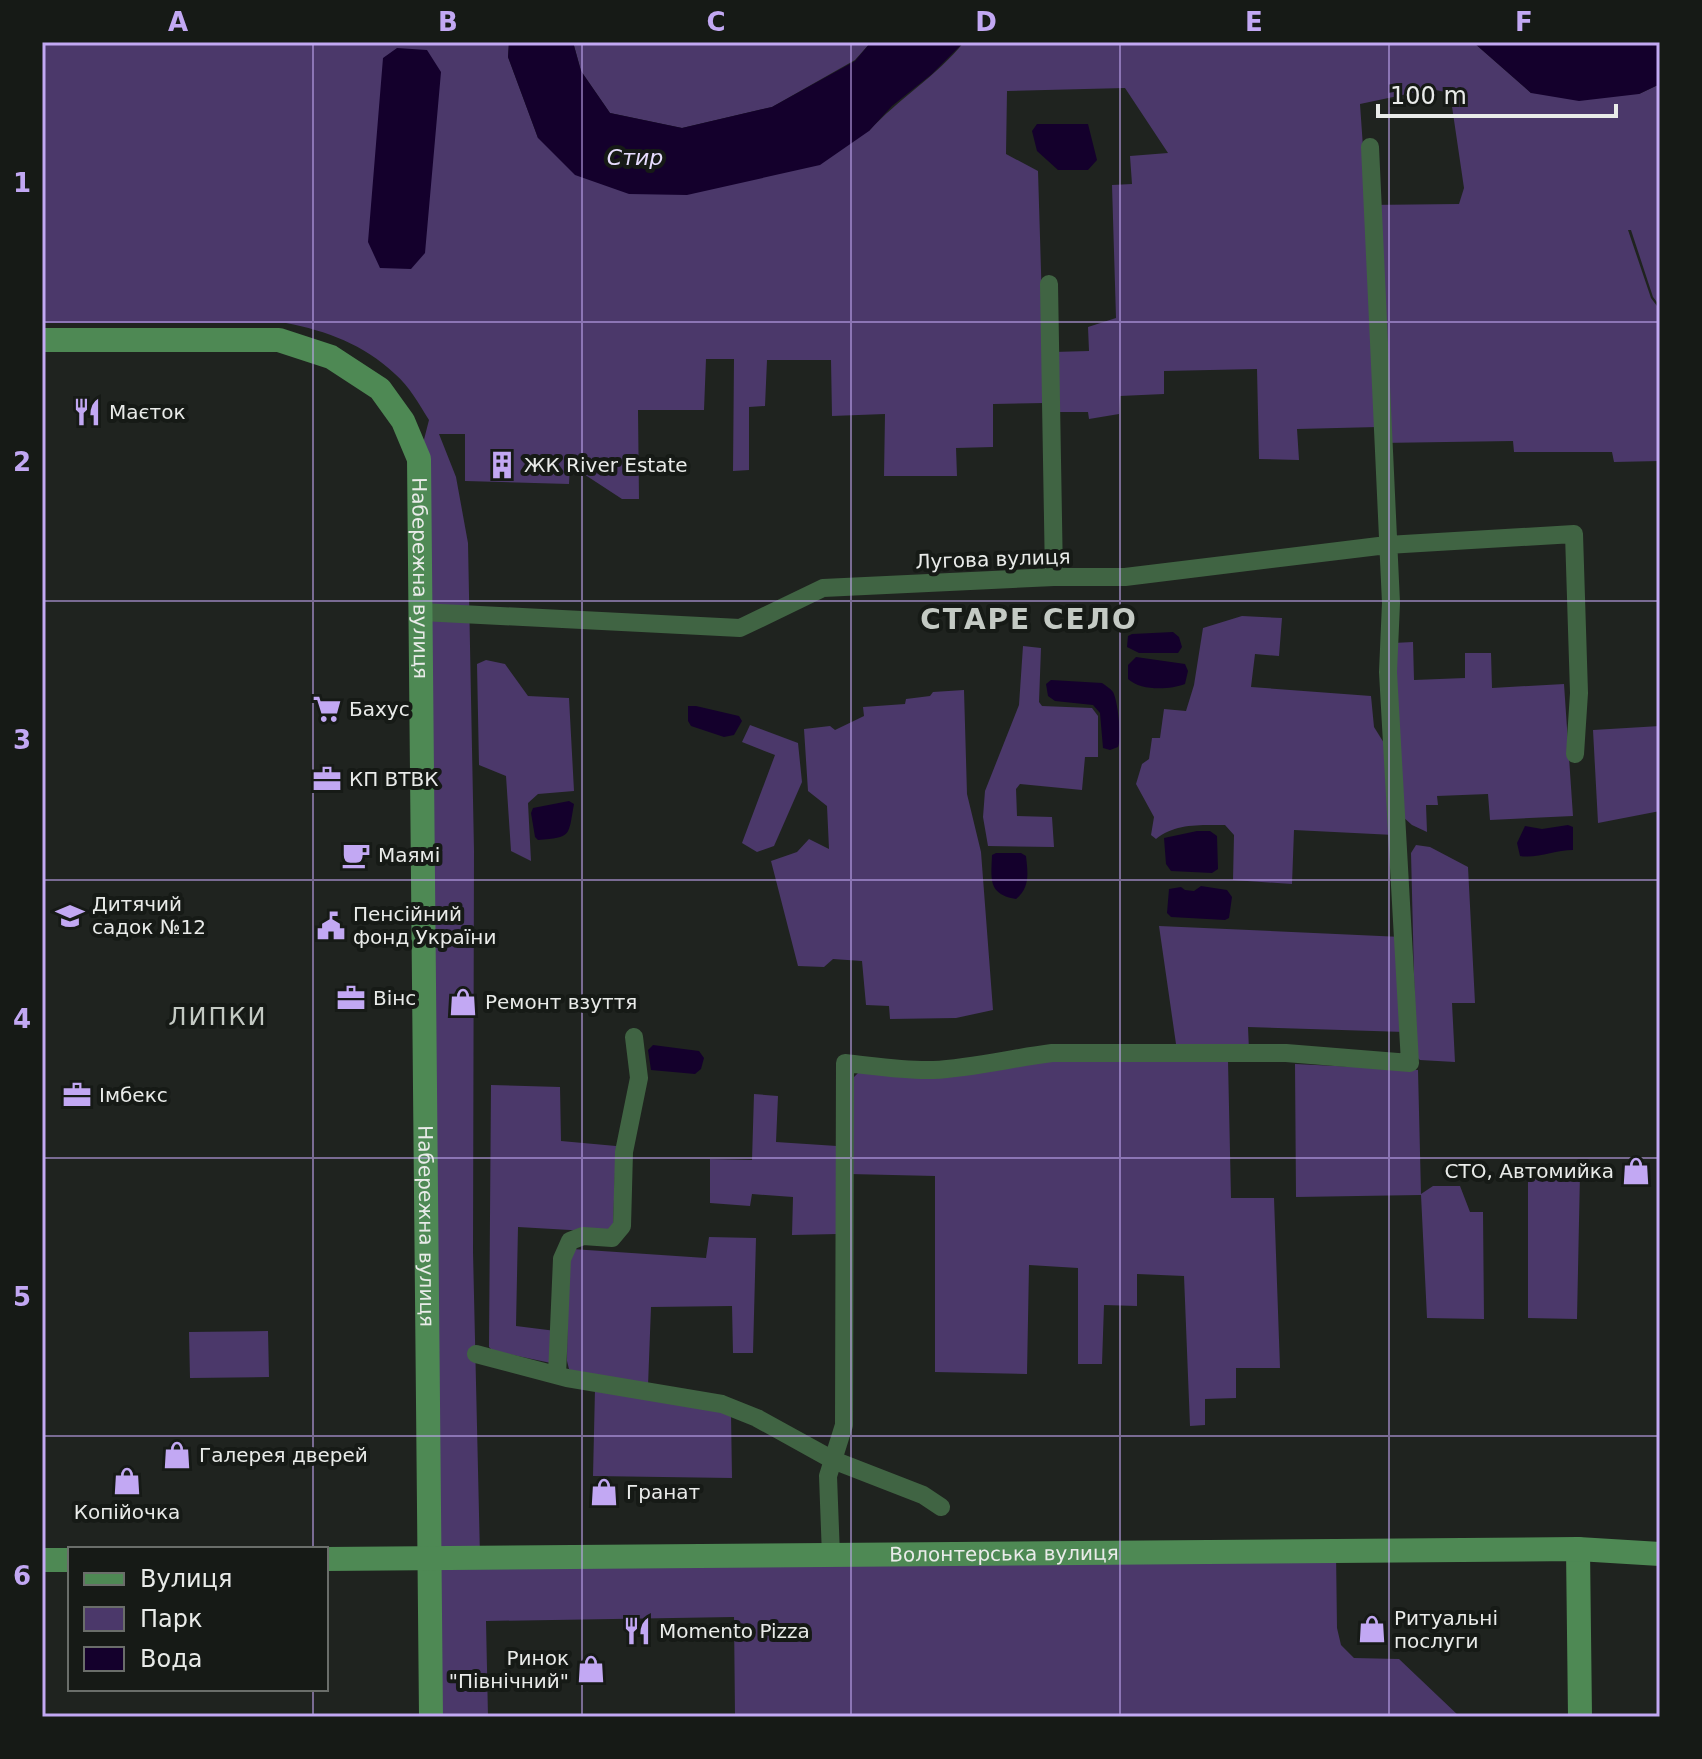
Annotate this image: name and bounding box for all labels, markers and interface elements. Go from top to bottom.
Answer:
text: A [168,7,188,37]
text: B [438,7,458,37]
text: C [706,7,726,37]
text: D [975,7,997,37]
text: E [1245,7,1263,37]
text: F [1515,7,1533,37]
scale bar [1378,68,1616,118]
text: 100 m [1390,82,1467,110]
water label: Стир [607,145,663,170]
text: 1 [13,168,31,198]
restaurant icon: Маєток [72,397,102,427]
place label: Маєток [109,400,185,424]
text: 2 [13,447,31,477]
building icon: ЖК River Estate [487,450,517,480]
place label: ЖК River Estate [524,453,688,477]
street label: Набережна вулиця [407,477,433,679]
street label: Лугова вулиця [915,544,1071,574]
district label: СТАРЕ СЕЛО [920,603,1138,636]
supermarket icon: Бахус [312,694,342,724]
place label: Бахус [349,697,410,721]
text: 3 [13,725,31,755]
office icon: КП ВТВК [312,764,342,794]
place label: КП ВТВК [349,767,438,791]
cafe icon: Маямі [341,840,371,870]
place label: Маямі [378,843,440,867]
place label: Дитячий садок №12 [92,892,206,939]
school or university icon: Дитячий садок №12 [55,901,85,931]
place label: Пенсійний фонд України [353,902,496,949]
public building icon: Пенсійний фонд України [316,911,346,941]
office icon: Вінс [336,983,366,1013]
place label: Вінс [373,986,416,1010]
shop icon: Ремонт взуття [448,987,478,1017]
place label: Ремонт взуття [485,990,637,1014]
district label: ЛИПКИ [168,1003,268,1031]
text: 4 [13,1004,31,1034]
office icon: Імбекс [62,1080,92,1110]
place label: Імбекс [99,1083,168,1107]
street label: Набережна вулиця [413,1125,439,1327]
shop icon: СТО, Автомийка [1621,1156,1651,1186]
place label: СТО, Автомийка [1445,1159,1614,1183]
text: 5 [13,1282,31,1312]
shop icon: Галерея дверей [162,1440,192,1470]
place label: Галерея дверей [199,1443,368,1467]
shop icon: Копійочка [112,1466,142,1496]
shop icon: Гранат [589,1477,619,1507]
place label: Гранат [626,1480,700,1504]
place label: Копійочка [74,1500,180,1524]
street label: Волонтерська вулиця [889,1541,1119,1567]
legend [68,1547,328,1691]
text: 6 [13,1561,31,1591]
text: Вулиця [140,1565,232,1593]
text: Парк [140,1605,202,1633]
place label: Ритуальні послуги [1394,1606,1498,1653]
shop icon: Ритуальні послуги [1357,1614,1387,1644]
restaurant icon: Momento Pizza [622,1616,652,1646]
place label: Momento Pizza [659,1619,810,1643]
text: Вода [140,1645,202,1673]
place label: Ринок "Північний" [449,1646,569,1693]
shop icon: Ринок "Північний" [576,1654,606,1684]

